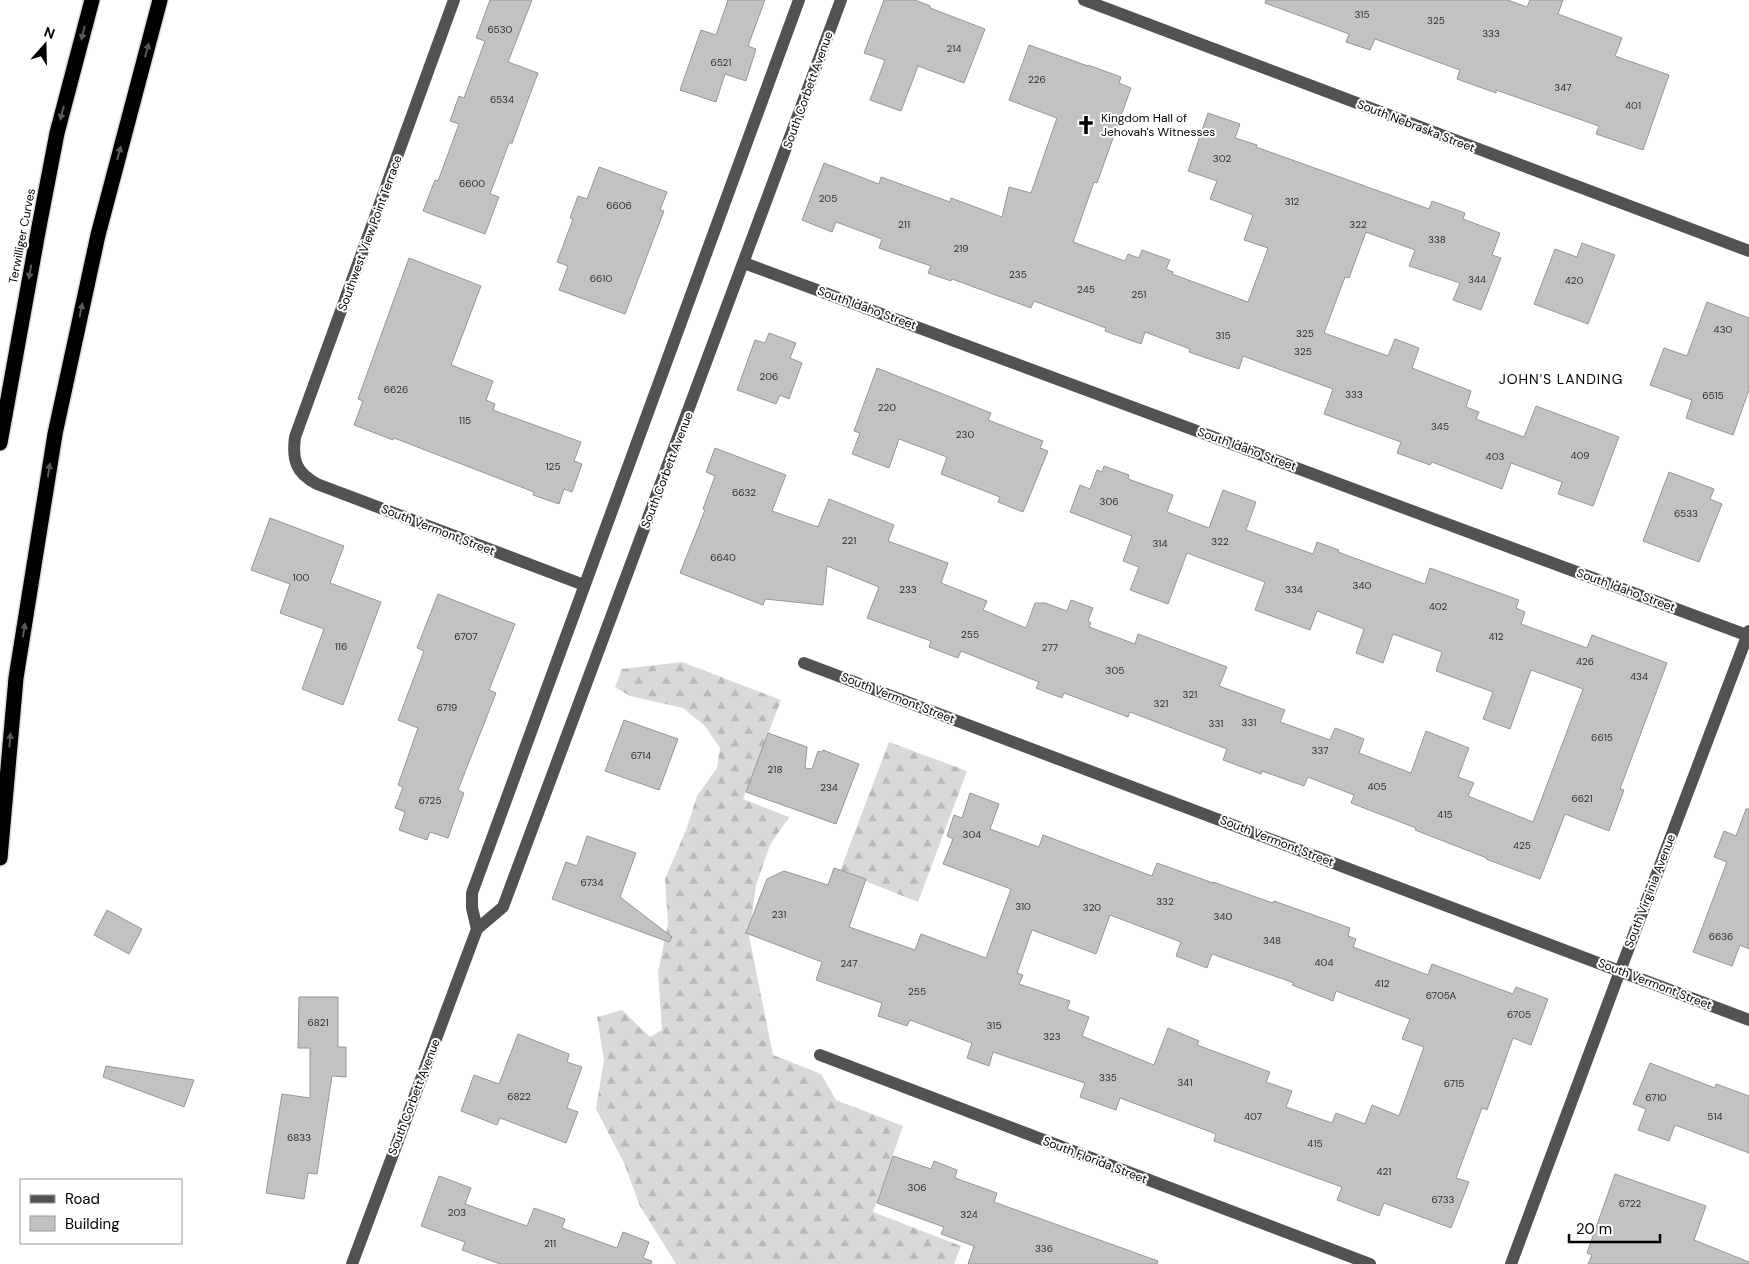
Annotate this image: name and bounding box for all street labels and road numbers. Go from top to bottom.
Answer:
street label: South Corbett Avenue [779,29,837,151]
street label: South Nebraska Street [1355,96,1478,156]
street label: Southwest View Point Terrace [334,153,406,313]
street label: Terwilliger Curves [5,187,39,285]
street label: South Idaho Street [815,283,919,333]
street label: South Corbett Avenue [637,409,697,530]
street label: South Idaho Street [1195,424,1299,474]
street label: South Vermont Street [379,501,498,559]
street label: South Idaho Street [1574,565,1678,615]
street label: South Vermont Street [839,669,958,727]
street label: South Vermont Street [1218,812,1337,870]
street label: South Virginia Avenue [1621,832,1679,950]
street label: South Vermont Street [1596,955,1715,1013]
street label: South Corbett Avenue [384,1036,444,1157]
street label: South Florida Street [1041,1133,1150,1187]

